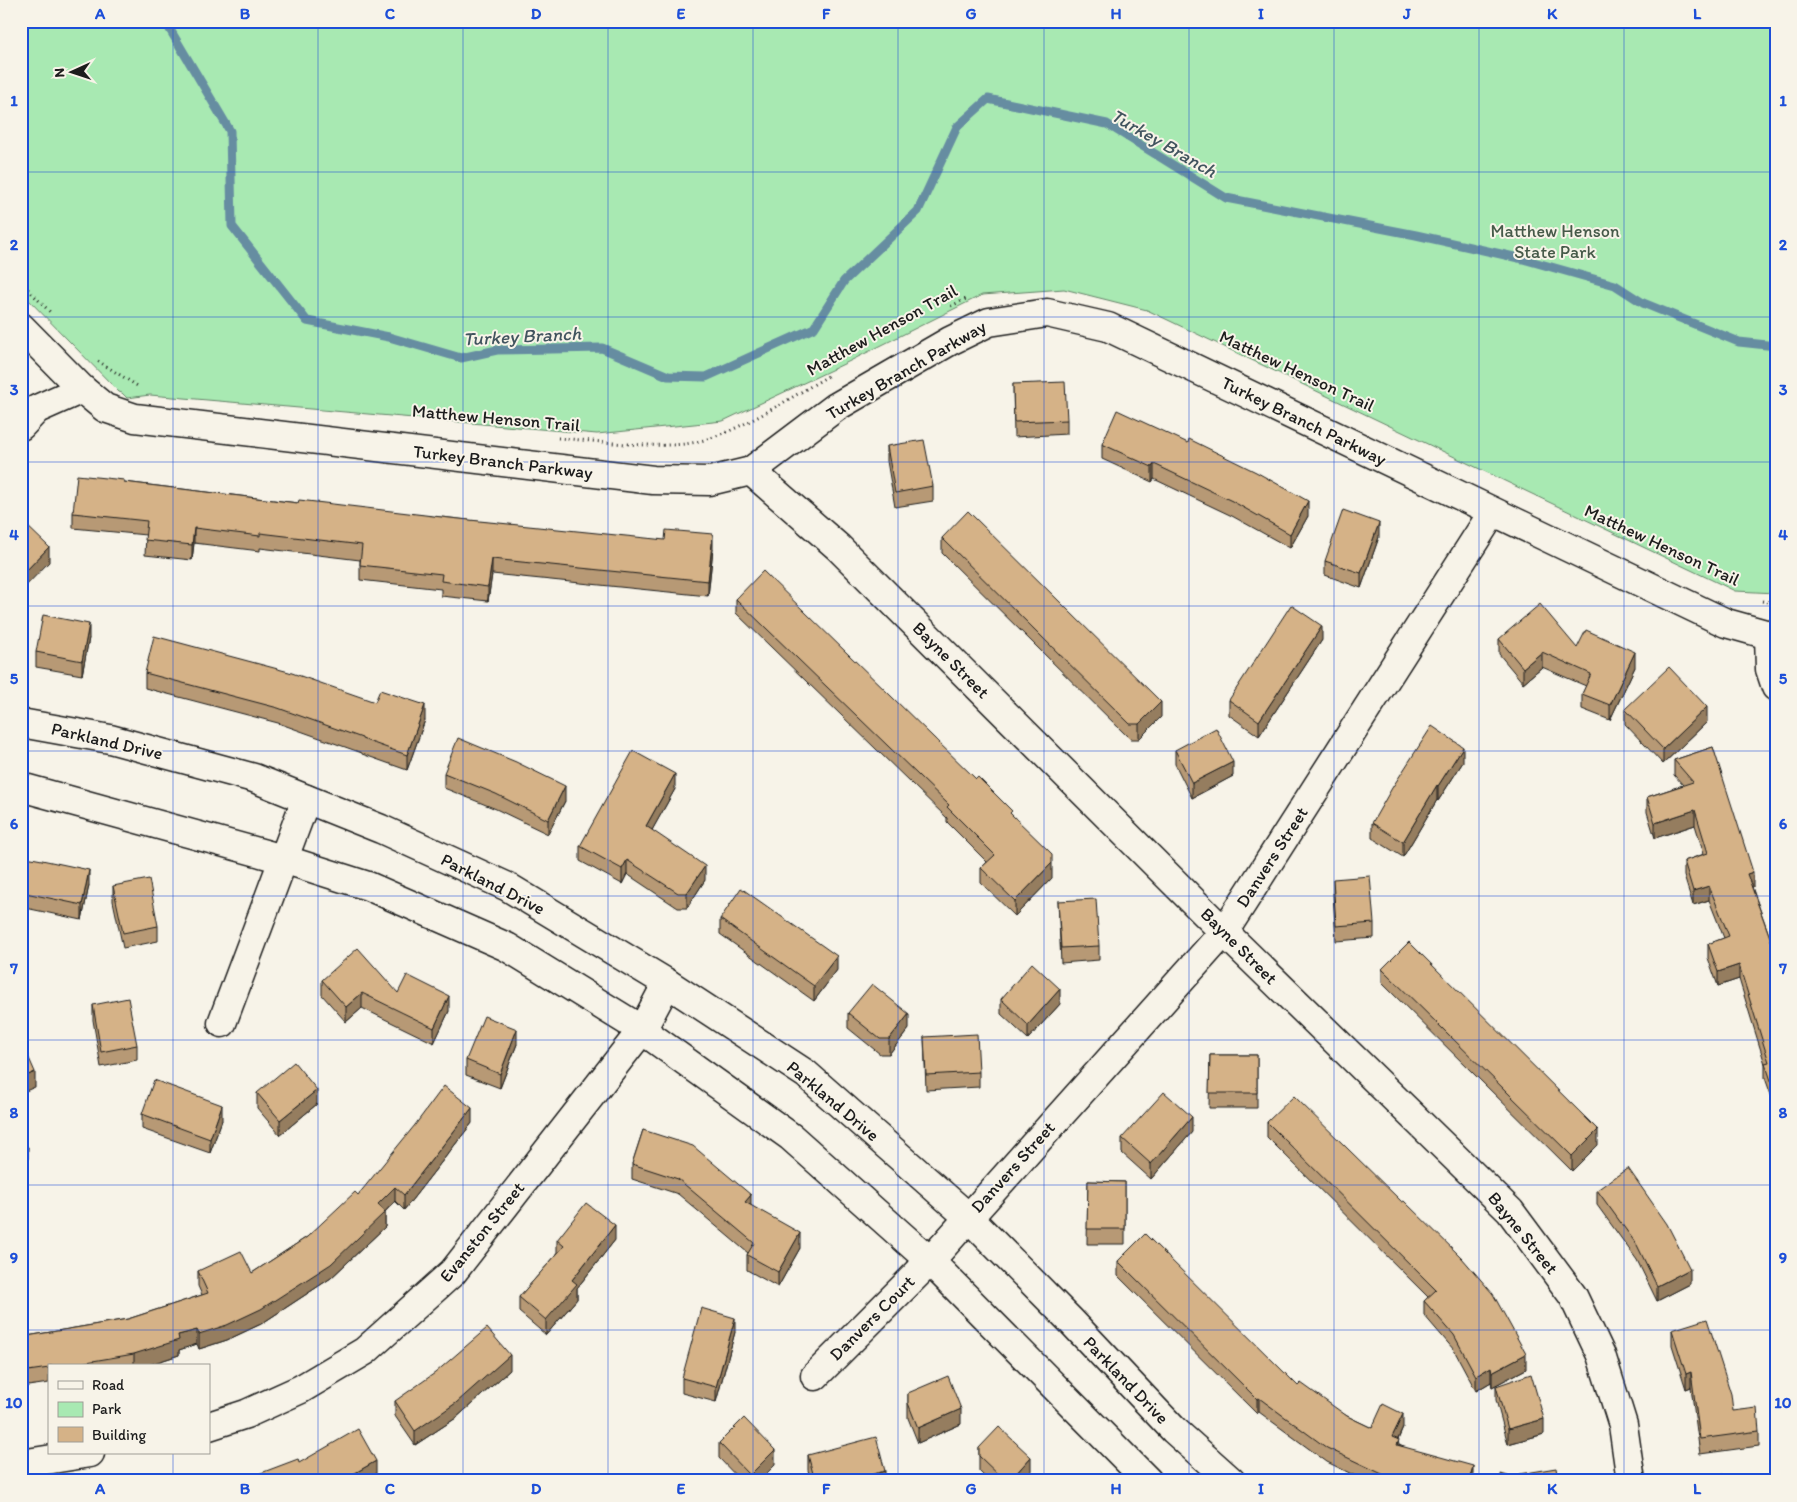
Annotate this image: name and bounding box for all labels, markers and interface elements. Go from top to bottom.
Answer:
text: A [94,4,106,23]
text: B [240,4,251,23]
text: C [385,4,396,23]
text: D [531,4,542,23]
text: E [677,4,686,23]
text: F [822,4,831,23]
text: G [965,4,977,23]
text: H [1110,4,1122,23]
text: I [1258,4,1264,23]
text: J [1402,4,1411,23]
text: K [1547,4,1558,23]
text: L [1693,4,1702,23]
north arrow [48,48,98,98]
text: N [51,67,68,78]
text: 1 [10,91,18,110]
text: 1 [1779,91,1787,110]
water label: Turkey Branch [1107,103,1222,183]
park label: Matthew Henson State Park [1490,220,1620,263]
text: 2 [10,235,19,254]
text: 2 [1779,235,1788,254]
street label: Matthew Henson Trail [803,279,961,381]
street label: Turkey Branch Parkway [822,315,990,425]
water label: Turkey Branch [462,321,582,351]
street label: Matthew Henson Trail [1216,325,1378,417]
street label: Turkey Branch Parkway [1218,371,1391,471]
text: 3 [10,380,19,399]
text: 3 [1779,380,1788,399]
street label: Matthew Henson Trail [411,400,581,436]
street label: Turkey Branch Parkway [412,440,595,484]
street label: Matthew Henson Trail [1581,499,1743,591]
text: 4 [9,525,19,544]
text: 4 [1778,525,1788,544]
street label: Bayne Street [908,617,994,703]
text: 5 [10,669,19,688]
text: 5 [1779,669,1788,688]
street label: Parkland Drive [49,717,165,765]
street label: Danvers Street [1231,802,1313,911]
text: 6 [10,814,19,833]
text: 6 [1779,814,1788,833]
street label: Parkland Drive [437,848,549,920]
street label: Bayne Street [1196,903,1282,989]
text: 7 [9,959,18,978]
text: 7 [1778,959,1787,978]
street label: Parkland Drive [782,1056,884,1146]
text: 8 [10,1103,19,1122]
text: 8 [1779,1103,1788,1122]
street label: Danvers Street [966,1117,1060,1217]
street label: Evanston Street [435,1177,529,1287]
street label: Bayne Street [1483,1187,1563,1279]
text: 9 [10,1248,18,1267]
text: 9 [1779,1248,1787,1267]
street label: Danvers Court [825,1271,919,1365]
street label: Parkland Drive [1079,1331,1173,1429]
legend [48,1364,210,1454]
text: Road [92,1376,125,1394]
text: 10 [5,1393,23,1412]
text: 10 [1774,1393,1792,1412]
text: Park [92,1400,122,1418]
text: Building [92,1426,146,1444]
text: A [94,1479,106,1498]
text: B [240,1479,251,1498]
text: C [385,1479,396,1498]
text: D [531,1479,542,1498]
text: E [677,1479,686,1498]
text: F [822,1479,831,1498]
text: G [965,1479,977,1498]
text: H [1110,1479,1122,1498]
text: I [1258,1479,1264,1498]
text: J [1402,1479,1411,1498]
text: K [1547,1479,1558,1498]
text: L [1693,1479,1702,1498]

